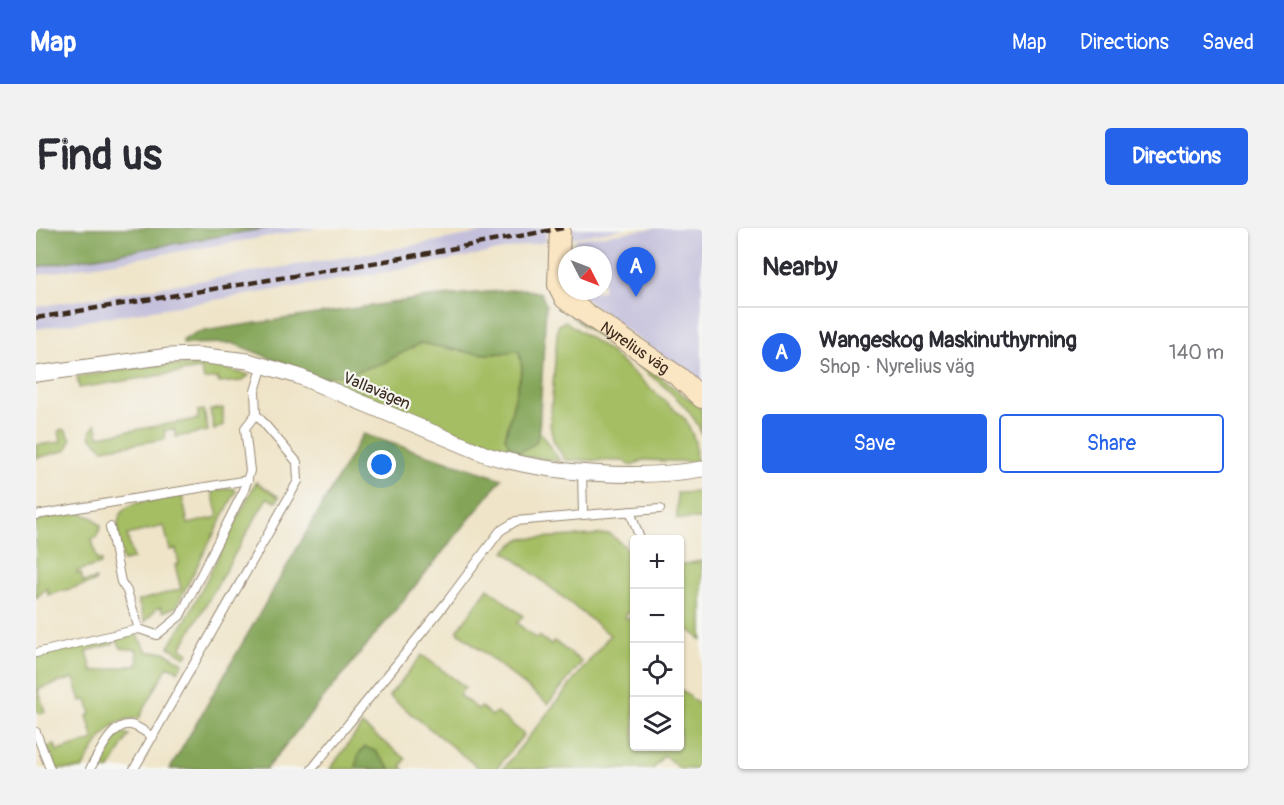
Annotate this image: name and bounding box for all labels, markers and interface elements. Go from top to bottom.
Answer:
text: Map [30,25,76,60]
text: Map [1012,29,1047,56]
text: Directions [1080,29,1169,56]
text: Saved [1202,29,1254,56]
button: Directions [1105,128,1248,185]
text: Find us [36,130,162,182]
north arrow [558,246,612,300]
pin: A [616,248,656,297]
text: Nearby [762,251,838,283]
street label: Nyrelius väg [597,317,673,379]
text: Wangeskog Maskinuthyrning [819,326,1077,354]
text: A [775,340,788,365]
text: 140 m [1169,340,1224,365]
text: Shop · Nyrelius väg [819,354,974,379]
street label: Vallavägen [340,368,413,414]
button: Save [762,414,987,473]
button: Share [999,414,1224,473]
your location [367,450,396,479]
map controls [630,535,684,751]
button: + [630,535,684,589]
button: − [630,589,684,643]
button: locate [630,643,684,697]
button: layers [630,697,684,751]

